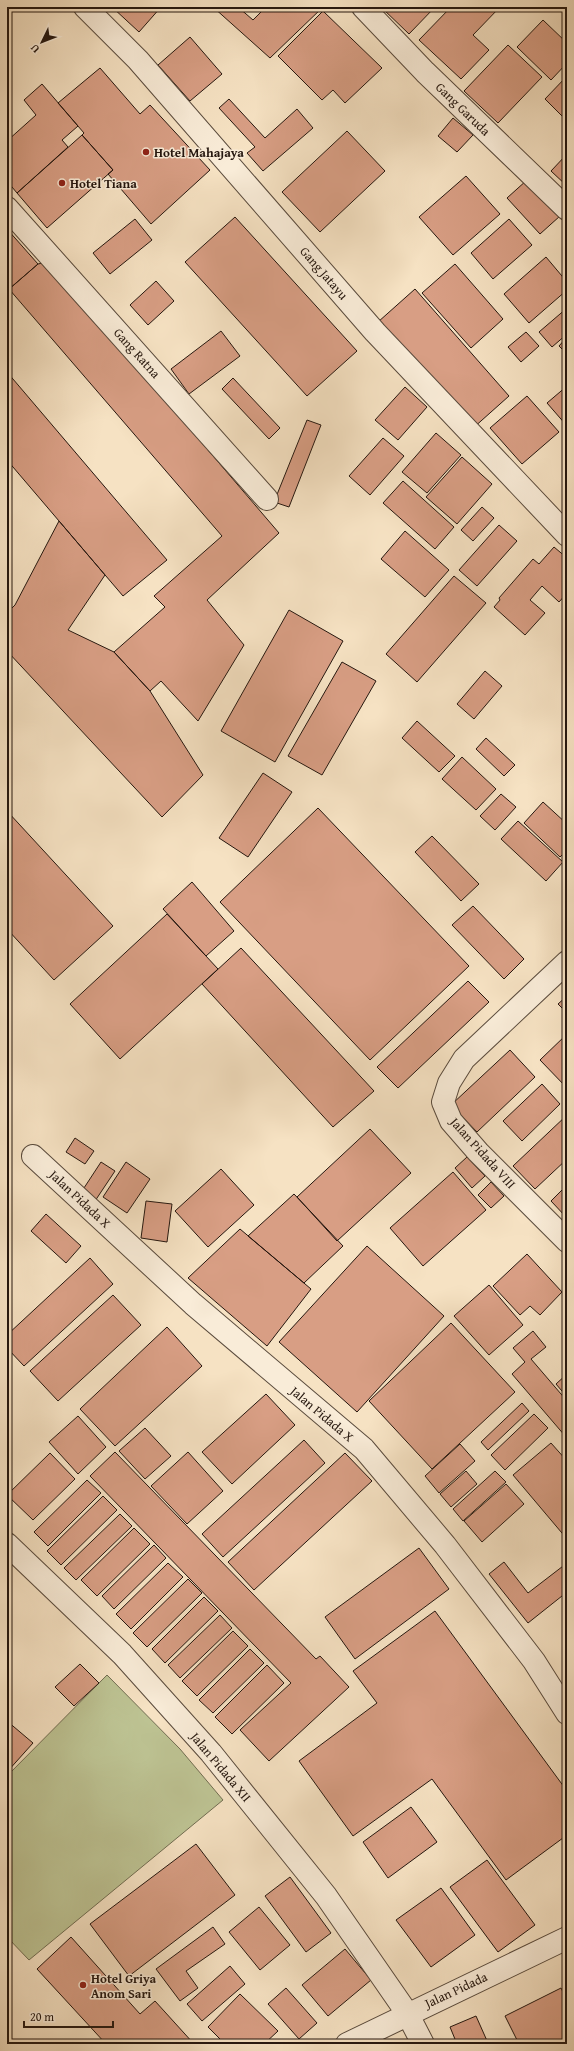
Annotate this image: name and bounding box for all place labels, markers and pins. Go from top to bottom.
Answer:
place label: Hotel Mahajaya [154,143,244,162]
marker: Hotel Mahajaya [141,147,151,157]
place label: Hotel Tiana [70,174,137,193]
marker: Hotel Tiana [57,178,67,188]
place label: Hotel Griya Anom Sari [91,1969,156,2003]
marker: Hotel Griya Anom Sari [78,1980,88,1990]

